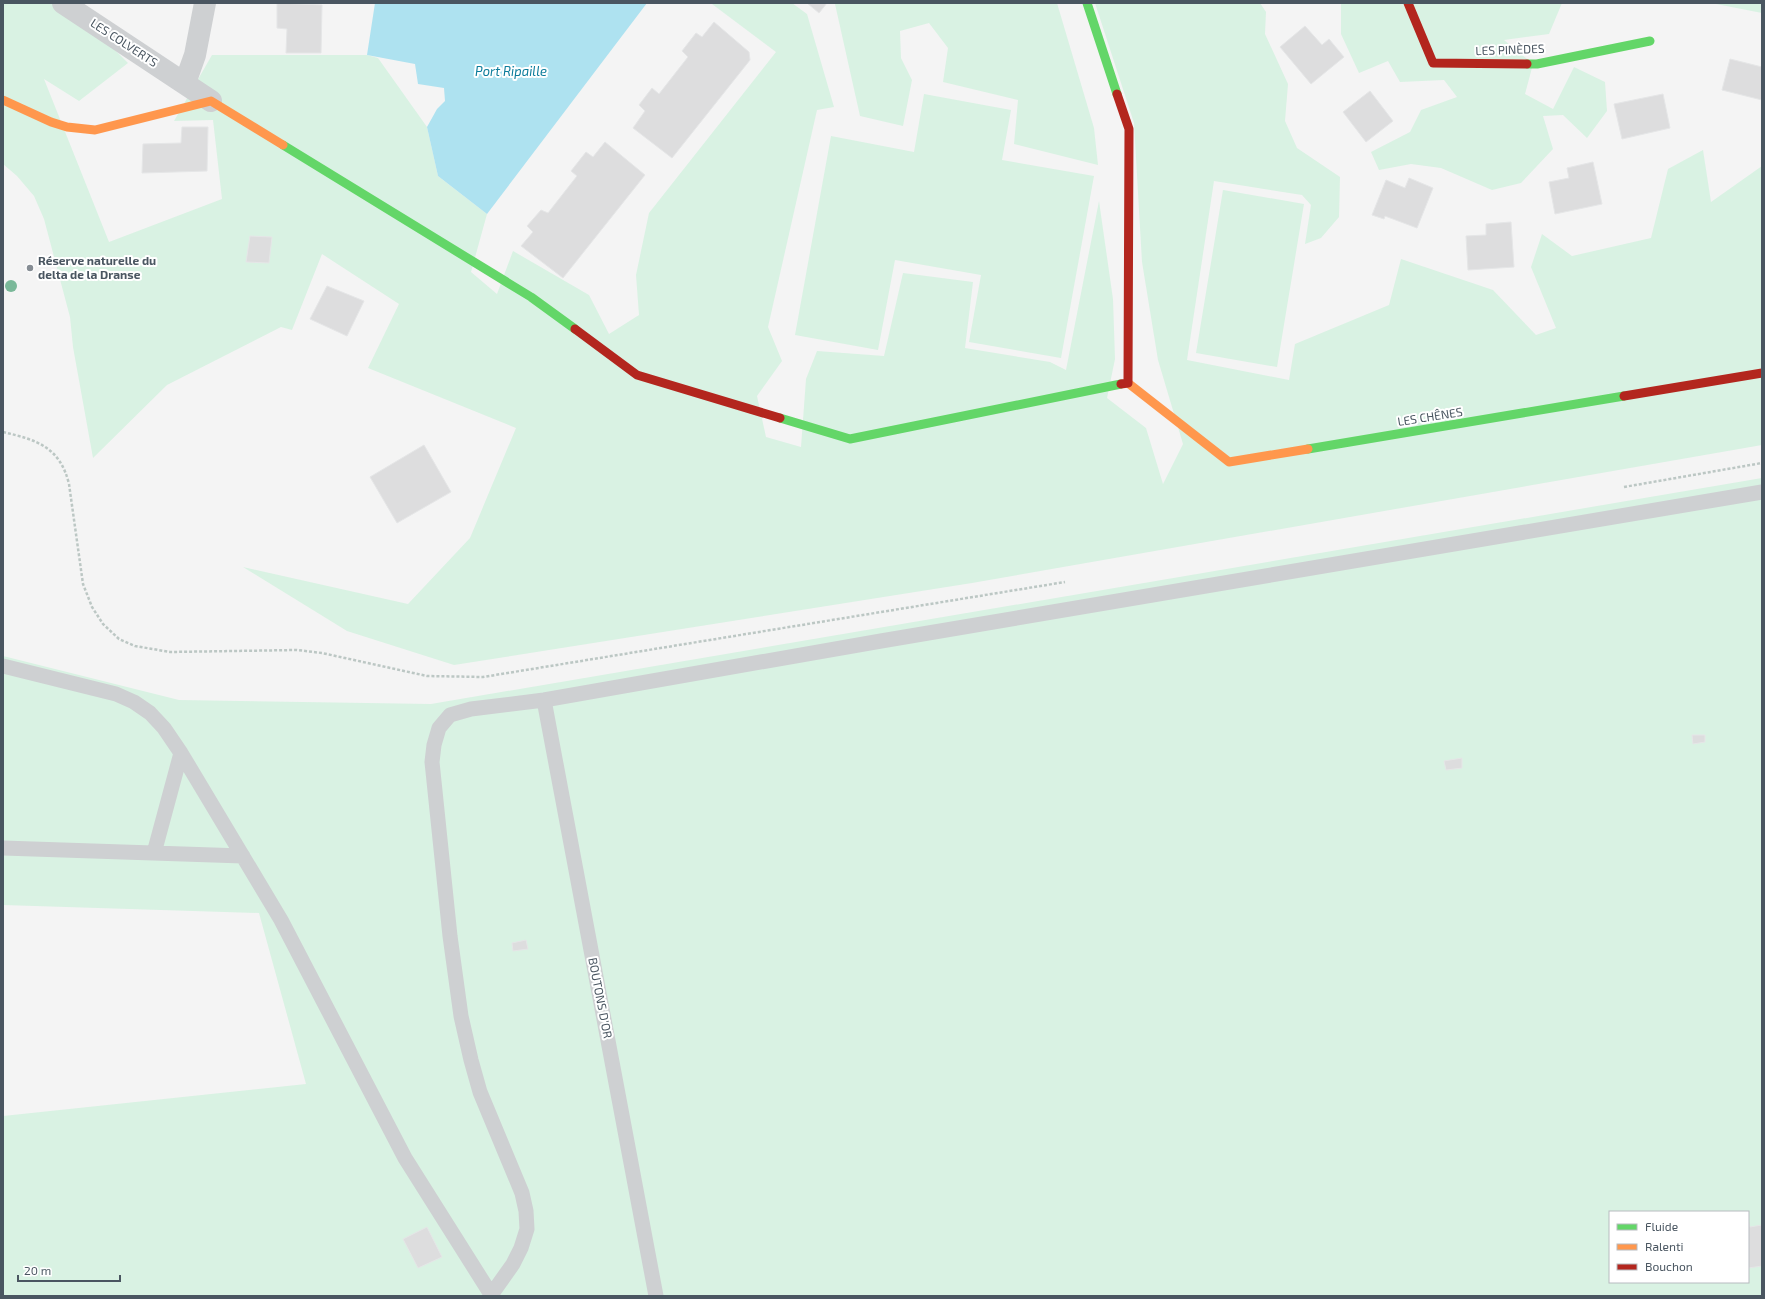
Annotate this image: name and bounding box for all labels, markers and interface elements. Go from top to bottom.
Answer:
street label: LES COLVERTS [88,15,161,69]
street label: LES PINÈDES [1475,41,1545,57]
water label: Port Ripaille [475,63,547,79]
place label: Réserve naturelle du delta de la Dranse [38,253,156,281]
marker: Réserve naturelle du delta de la Dranse [25,263,35,273]
street label: LES CHÊNES [1396,404,1464,428]
street label: BOUTONS D'OR [586,956,616,1039]
legend [1609,1211,1749,1283]
text: Fluide [1645,1219,1678,1233]
text: Ralenti [1645,1239,1684,1253]
scale bar [18,1257,120,1283]
text: Bouchon [1645,1259,1693,1273]
text: 20 m [24,1263,51,1277]

